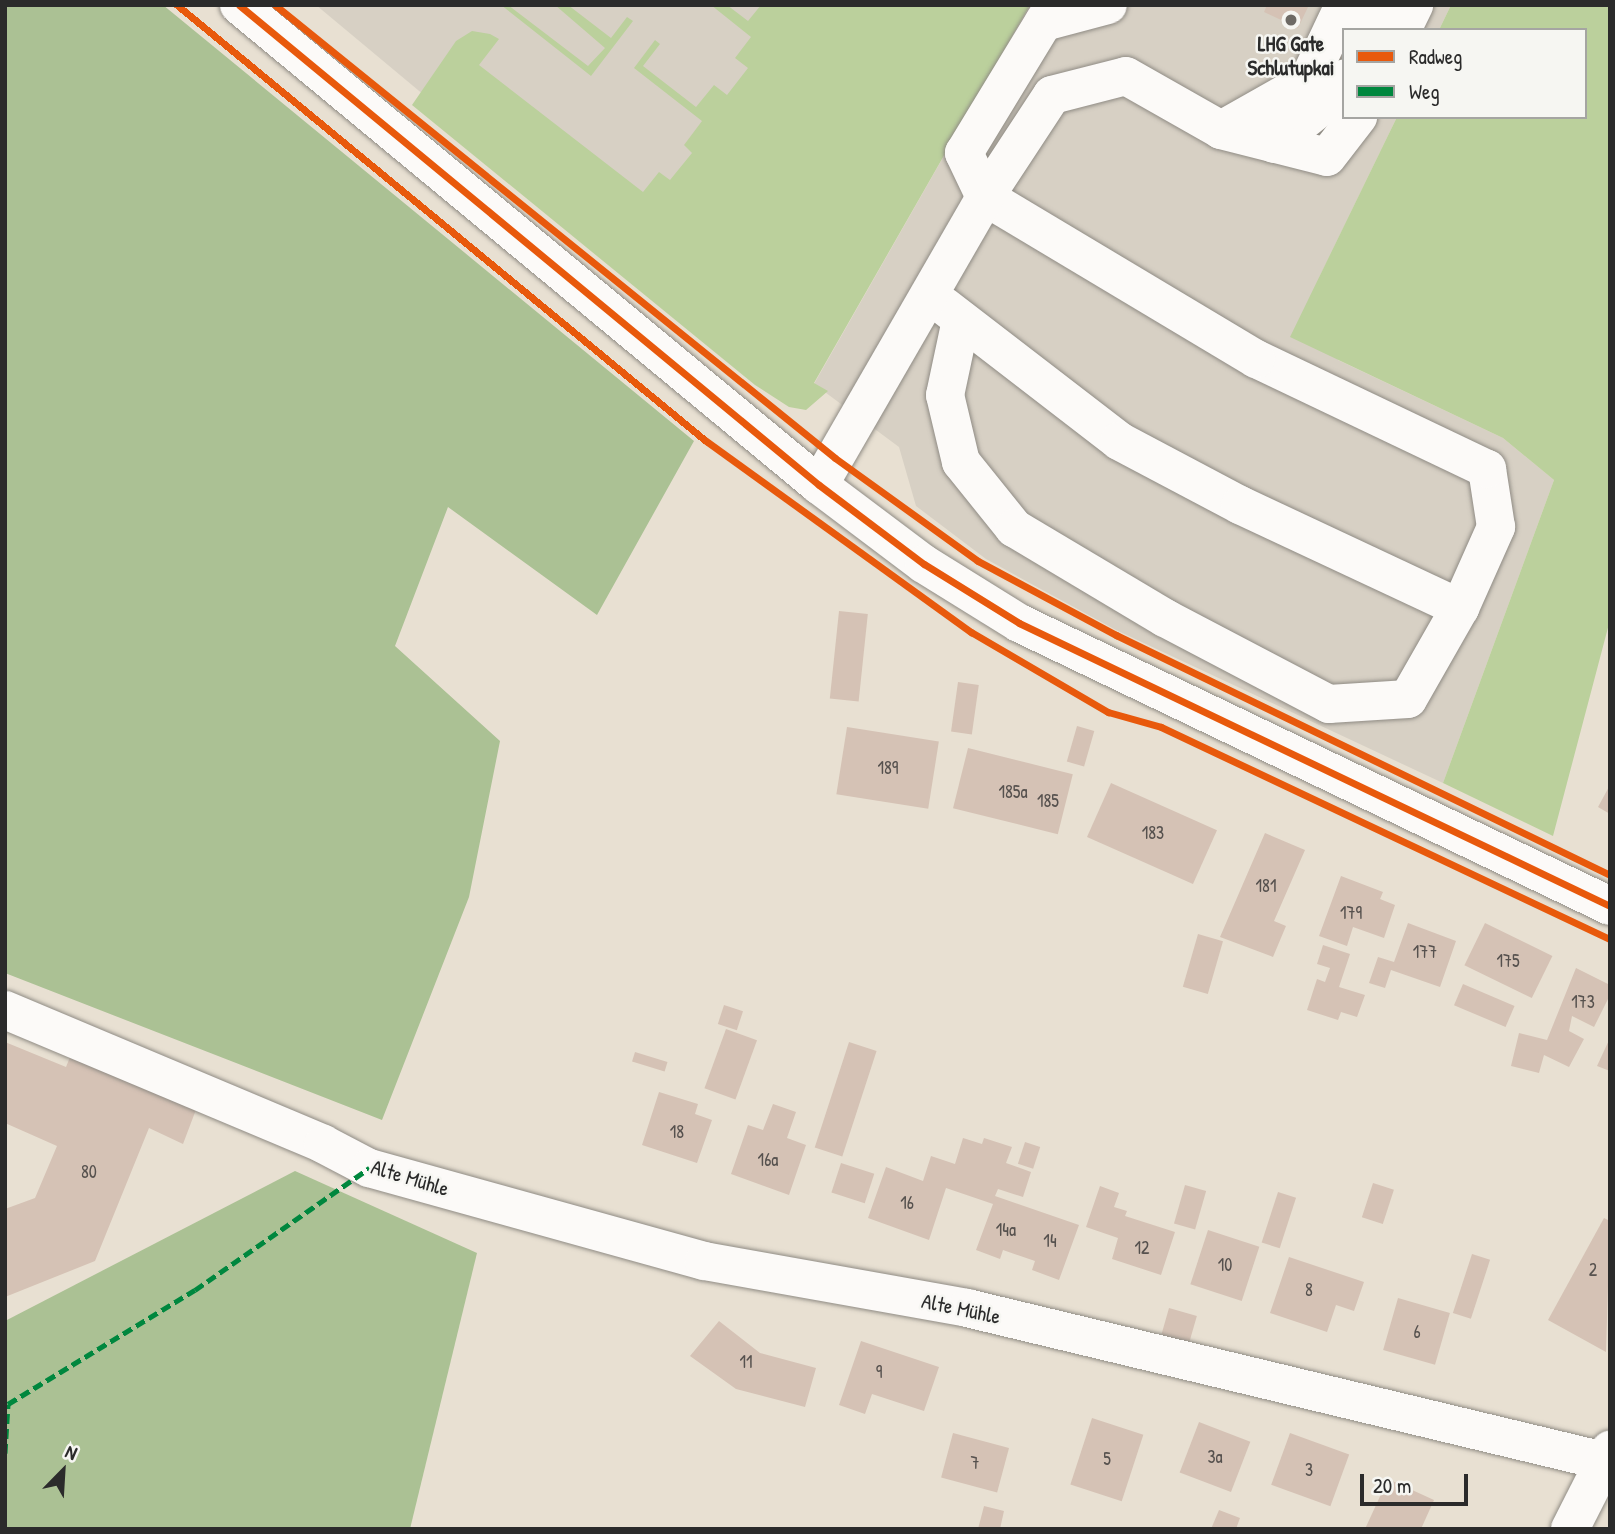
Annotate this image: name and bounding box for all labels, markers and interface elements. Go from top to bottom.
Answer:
marker: LHG Gate Schlutupkai [1283,12,1299,28]
legend [1342,28,1587,119]
place label: LHG Gate Schlutupkai [1248,31,1334,81]
text: Radweg [1409,42,1462,71]
text: Weg [1409,77,1440,106]
house number: 189 [878,757,898,779]
house number: 185a [999,781,1027,803]
house number: 185 [1037,790,1059,812]
house number: 183 [1142,822,1164,844]
house number: 181 [1256,875,1276,897]
house number: 179 [1340,902,1362,924]
house number: 177 [1413,941,1437,963]
house number: 175 [1496,950,1520,972]
house number: 173 [1571,991,1595,1013]
house number: 18 [670,1121,684,1143]
house number: 16a [758,1149,778,1171]
street label: Alte Mühle [368,1154,452,1202]
house number: 80 [81,1161,97,1183]
house number: 16 [900,1192,914,1214]
house number: 14a [996,1219,1016,1241]
house number: 14 [1043,1230,1057,1252]
house number: 12 [1135,1237,1149,1259]
house number: 10 [1218,1254,1232,1276]
house number: 2 [1589,1259,1597,1281]
house number: 8 [1305,1279,1313,1301]
street label: Alte Mühle [919,1288,1003,1330]
house number: 6 [1413,1321,1421,1343]
house number: 11 [739,1351,753,1373]
house number: 9 [876,1361,882,1383]
north arrow [28,1436,98,1506]
text: N [62,1438,81,1466]
house number: 3a [1207,1446,1223,1468]
house number: 5 [1103,1448,1111,1470]
house number: 7 [971,1452,979,1474]
house number: 3 [1305,1459,1313,1481]
scale bar [1363,1460,1472,1504]
text: 20 m [1373,1471,1411,1500]

